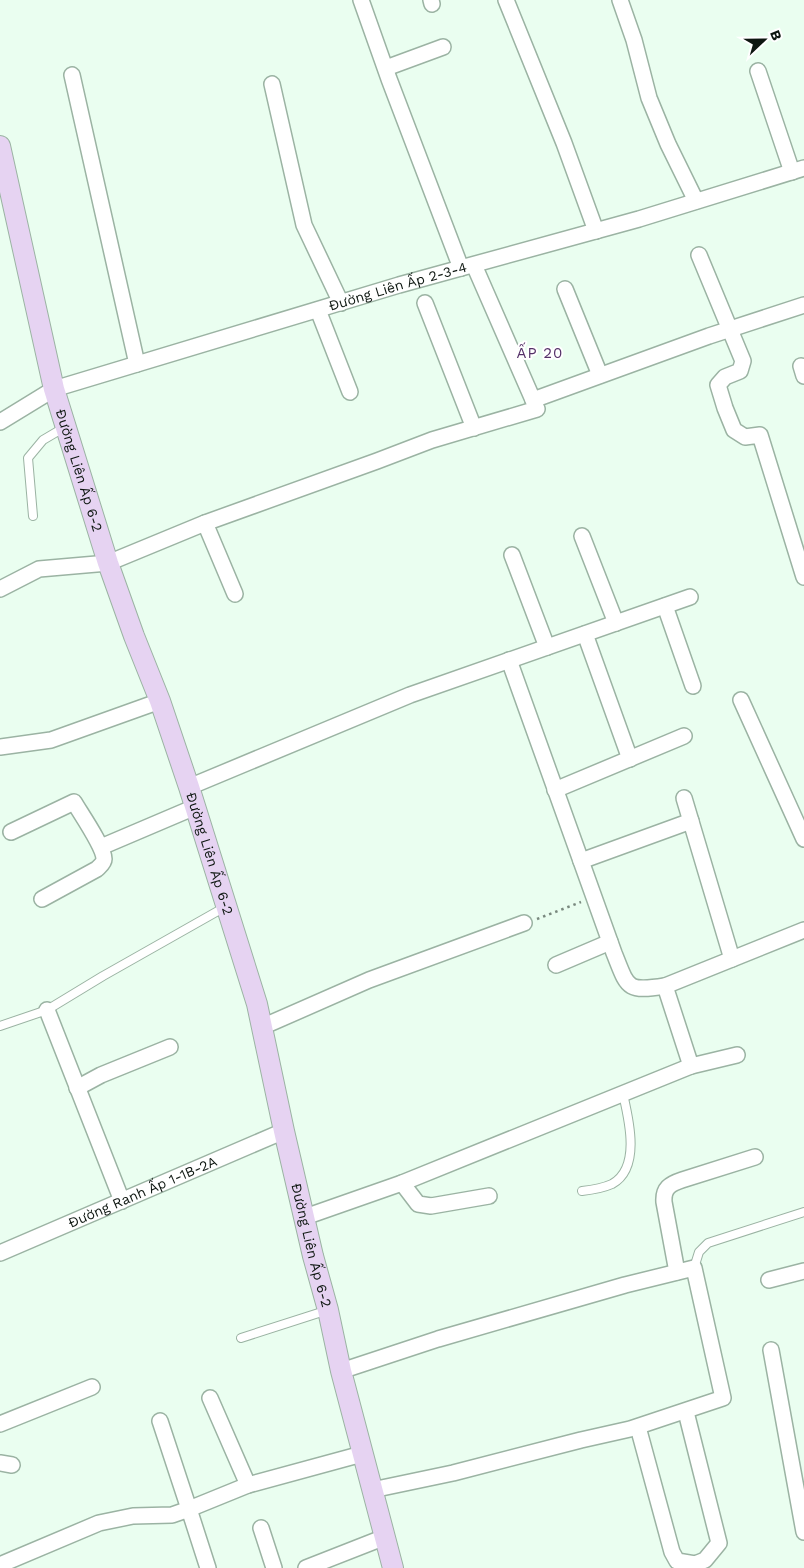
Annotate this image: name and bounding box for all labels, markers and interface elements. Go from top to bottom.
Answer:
north arrow [739,15,789,65]
text: B [767,28,785,43]
street label: Đường Liên Ấp 2-3-4 [327,259,468,314]
district label: ẤP 20 [517,342,563,362]
street label: Đường Liên Ấp 6-2 [53,407,106,533]
street label: Đường Liên Ấp 6-2 [183,790,237,917]
street label: Đường Ranh Ấp 1-1B-2A [66,1153,219,1231]
street label: Đường Liên Ấp 6-2 [288,1181,335,1309]

